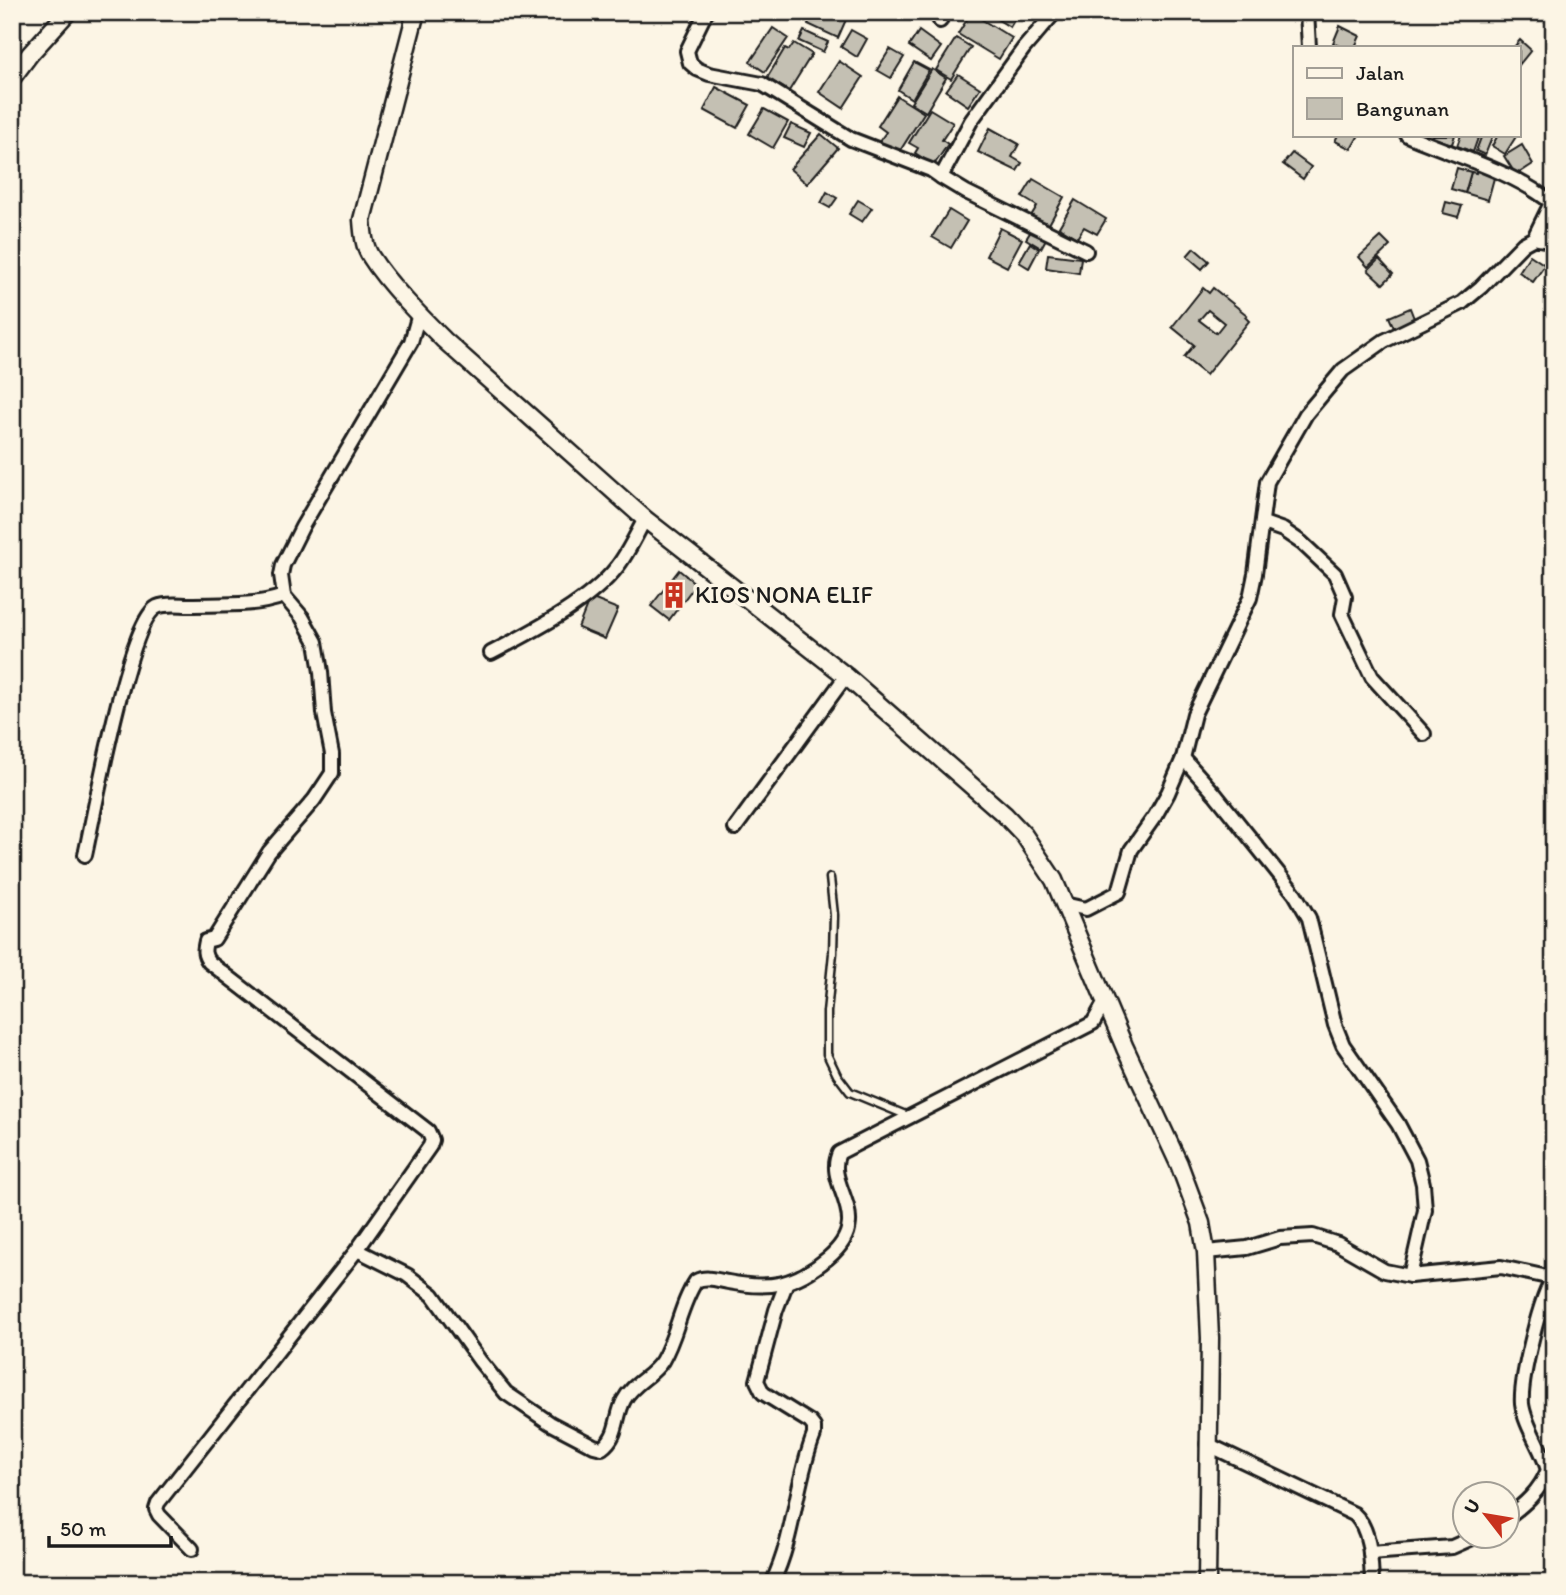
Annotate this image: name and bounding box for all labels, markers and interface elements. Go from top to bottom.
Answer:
legend [1293,46,1520,136]
text: Jalan [1356,60,1404,85]
text: Bangunan [1356,96,1449,121]
building icon: KIOS NONA ELIF [659,580,689,610]
place label: KIOS NONA ELIF [695,580,874,609]
north arrow [1450,1480,1520,1550]
text: U [1459,1495,1485,1518]
scale bar [49,1504,172,1548]
text: 50 m [60,1516,107,1541]

